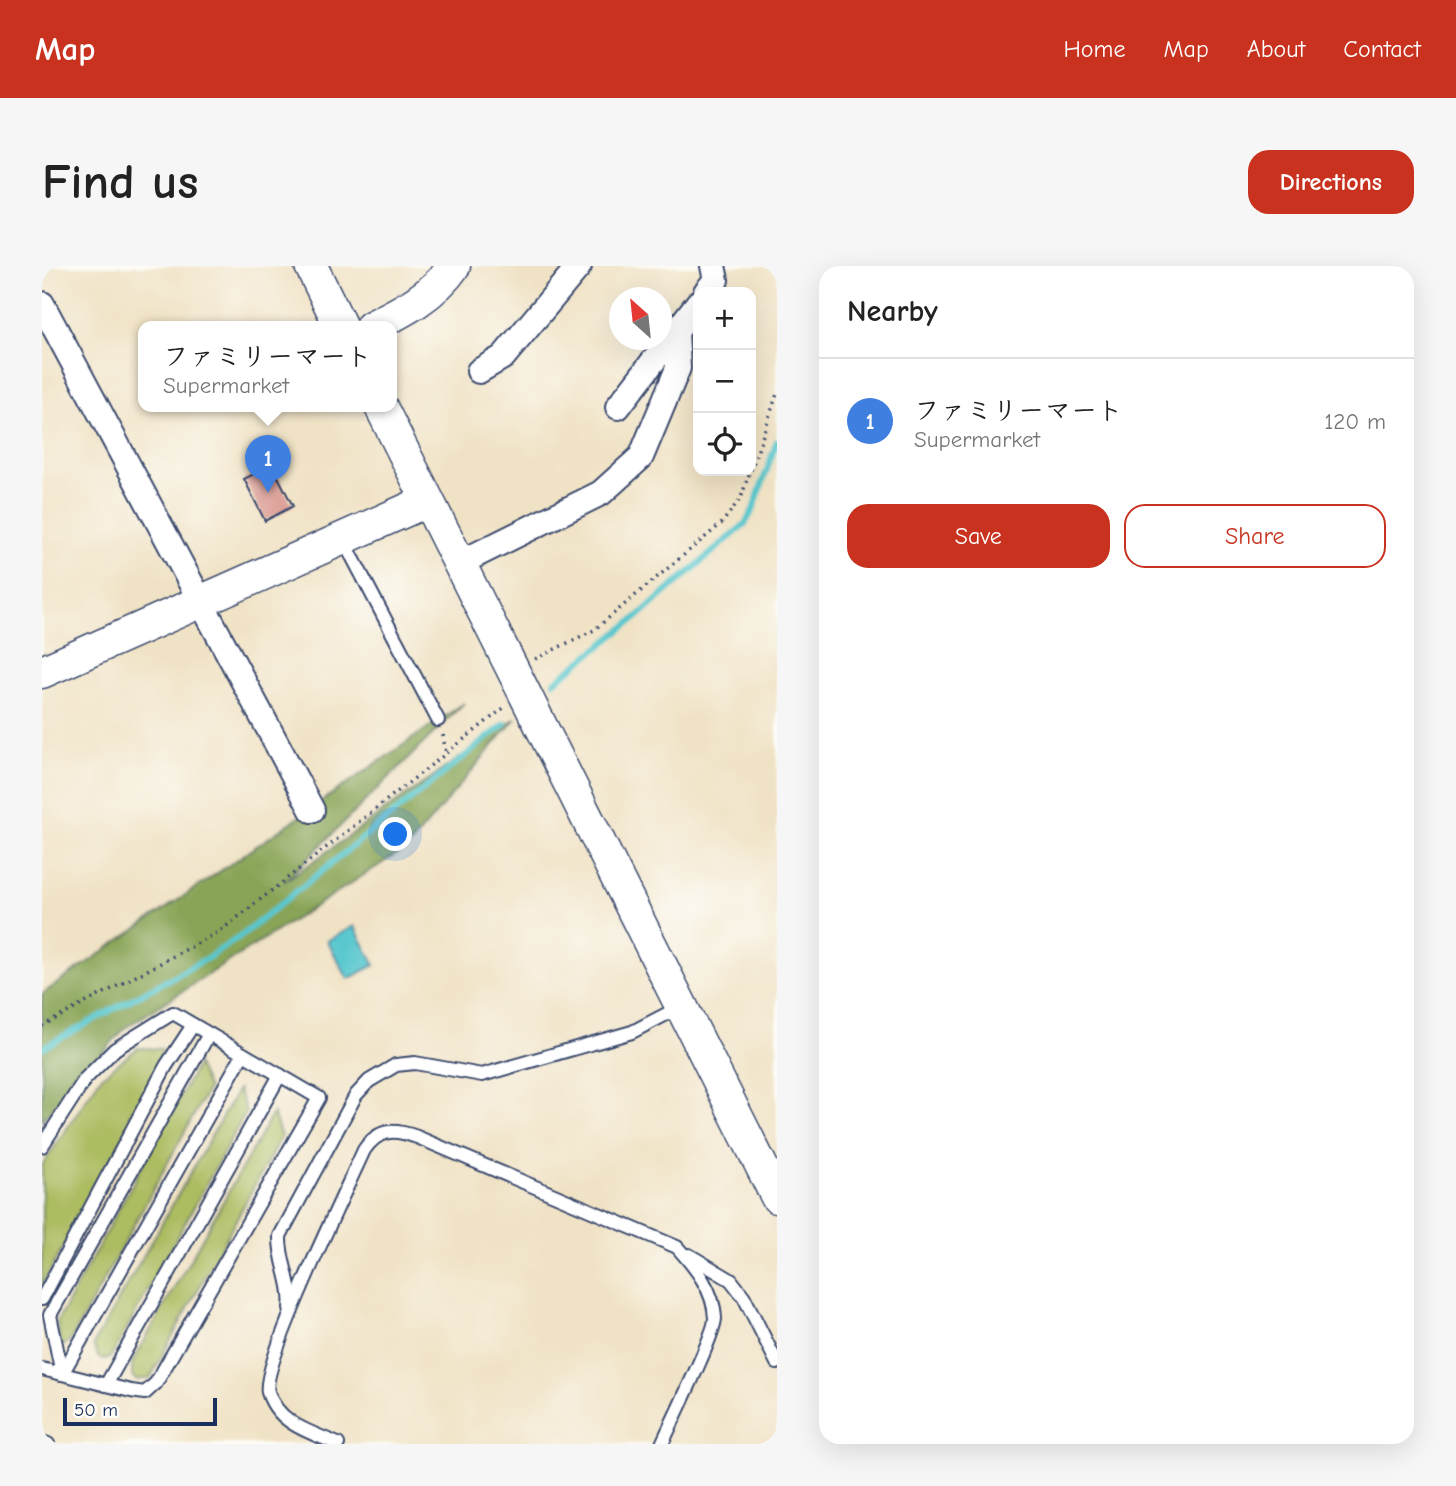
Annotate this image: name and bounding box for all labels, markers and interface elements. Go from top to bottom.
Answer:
text: Map [35,30,96,68]
text: Home [1064,35,1125,63]
text: Map [1163,35,1209,63]
text: About [1247,35,1305,63]
text: Contact [1343,35,1421,63]
button: Directions [1248,150,1414,214]
text: Find us [42,154,198,210]
north arrow [609,287,672,350]
map controls [693,287,756,476]
button: + [693,287,756,350]
text: Nearby [847,294,938,329]
popup [138,321,397,412]
text: ファミリーマート [163,342,372,372]
button: − [693,350,756,413]
text: Supermarket [163,372,289,399]
text: ファミリーマート [914,396,1123,426]
text: 1 [865,408,875,435]
text: 120 m [1324,408,1386,435]
button: locate [693,413,756,476]
text: Supermarket [914,426,1040,453]
pin: 1 [245,435,291,493]
button: Save [847,504,1110,568]
button: Share [1124,504,1386,568]
your location [378,817,412,851]
scale bar [63,1395,217,1427]
text: 50 m [74,1399,118,1421]

